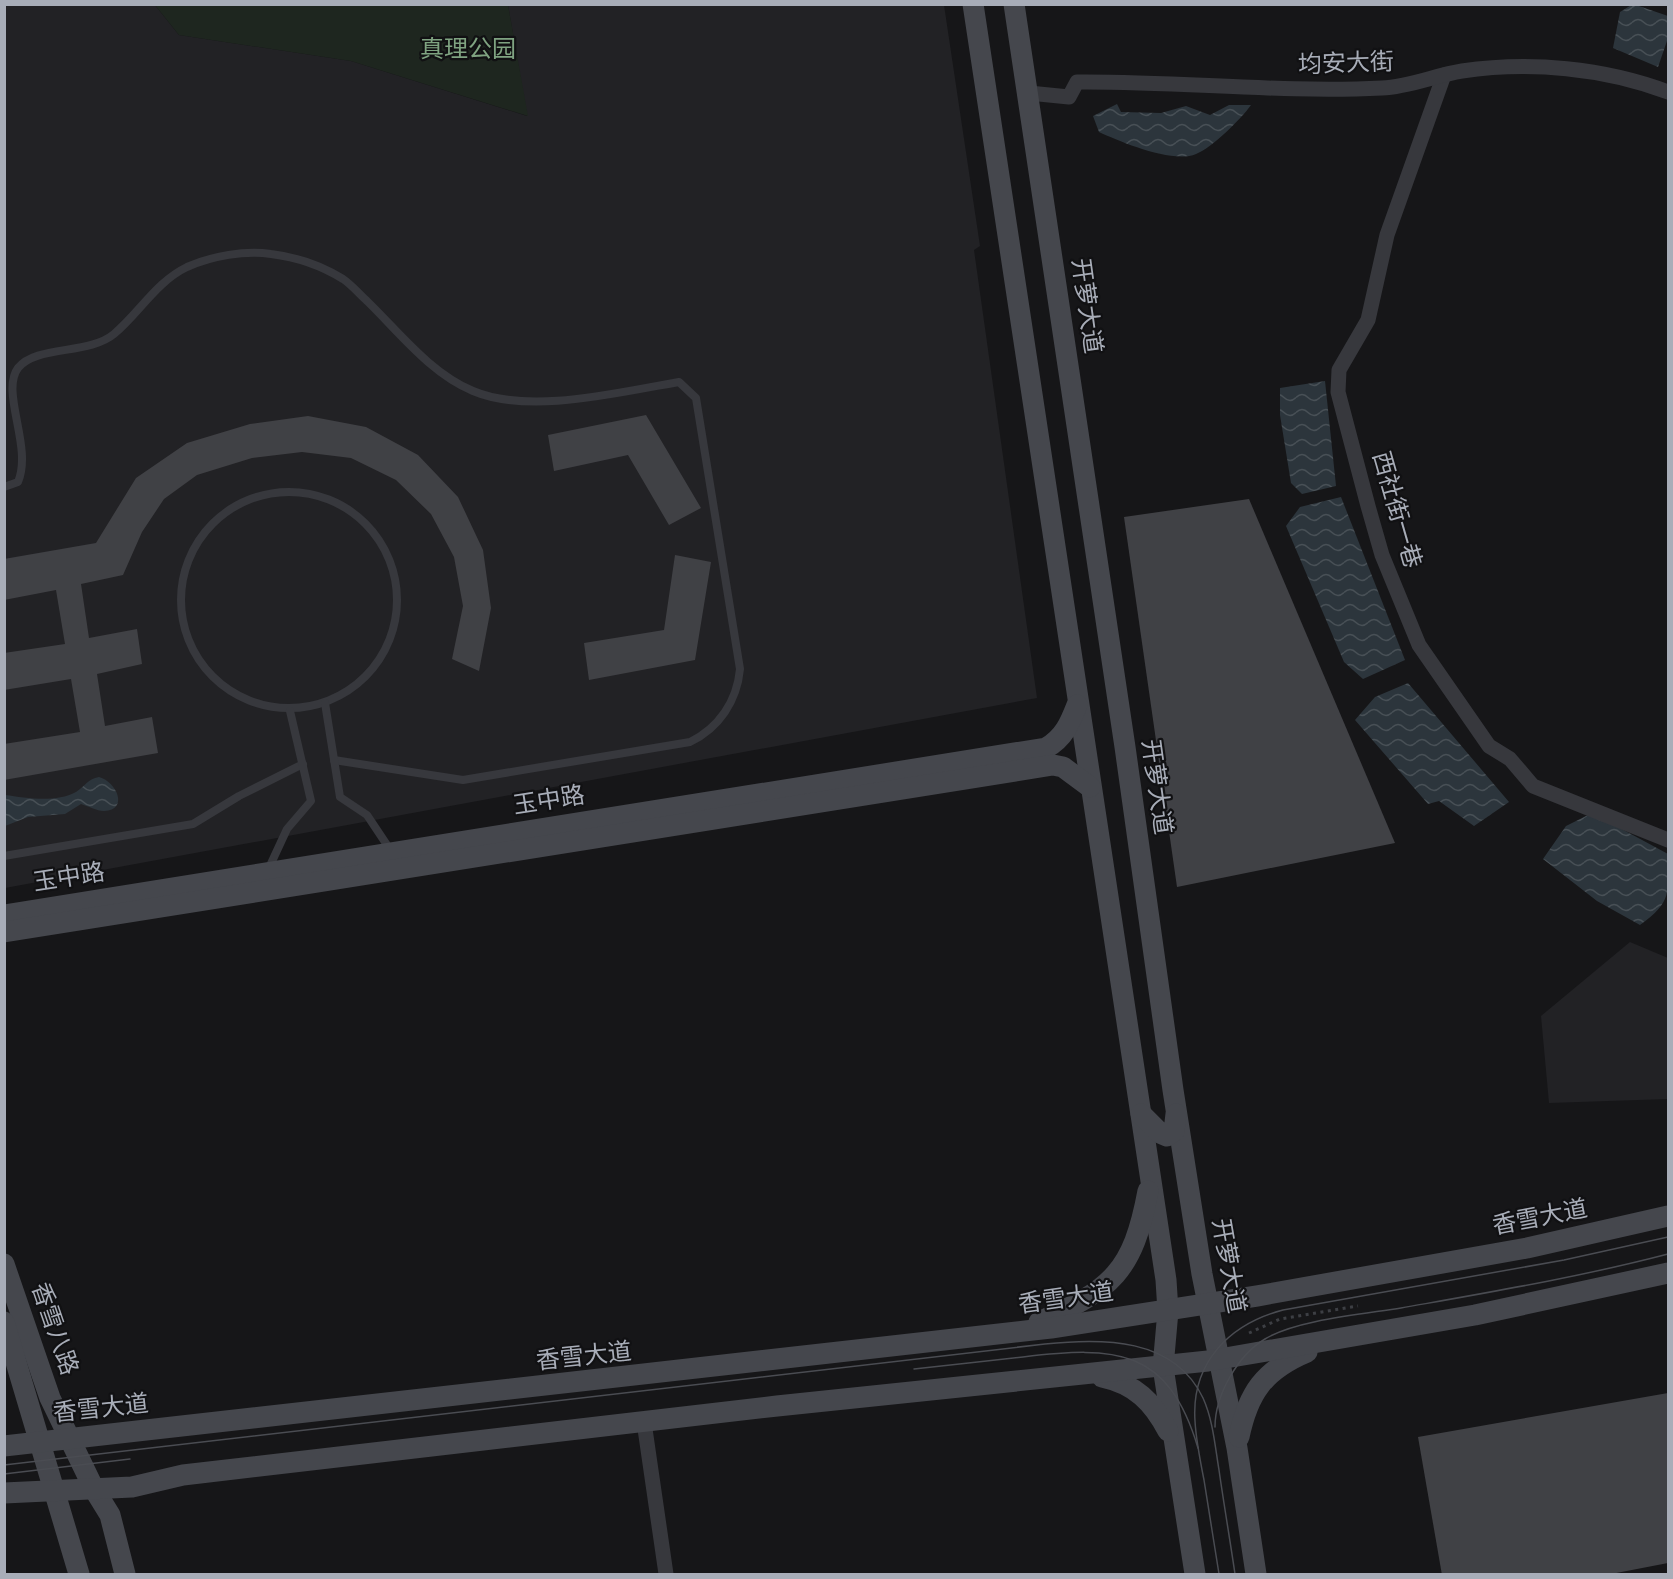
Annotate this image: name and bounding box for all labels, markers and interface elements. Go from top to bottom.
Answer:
park label: 真理公园 [420,36,516,62]
street label: 均安大街 [1298,48,1394,78]
street label: 开萝大道 [1067,257,1107,355]
street label: 西社街一巷 [1368,448,1426,571]
street label: 开萝大道 [1137,738,1177,836]
street label: 玉中路 [511,782,586,818]
street label: 玉中路 [31,859,106,895]
street label: 香雪大道 [1490,1195,1589,1239]
street label: 开萝大道 [1208,1216,1250,1315]
street label: 香雪大道 [1017,1278,1115,1318]
street label: 香雪八路 [27,1279,83,1378]
street label: 香雪大道 [535,1338,633,1374]
street label: 香雪大道 [52,1390,150,1426]

